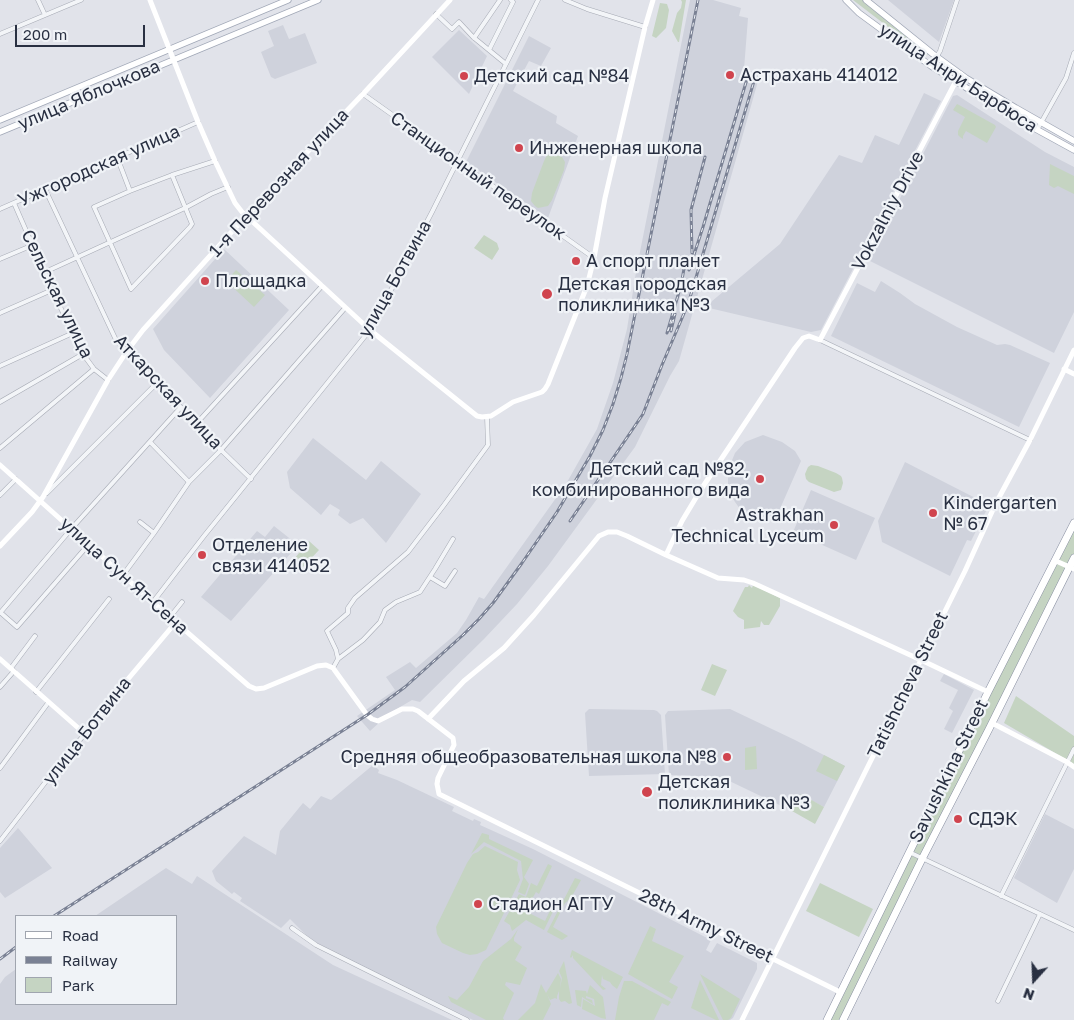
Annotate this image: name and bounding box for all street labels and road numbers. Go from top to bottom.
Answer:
street label: улица Анри Барбюса [875,19,1041,137]
street label: улица Яблочкова [15,55,163,135]
street label: 1-я Перевозная улица [205,104,353,262]
street label: Станционный переулок [386,107,570,245]
street label: Ужгородская улица [15,120,183,212]
street label: Vokzalniy Drive [847,148,929,274]
street label: улица Ботвина [354,216,436,342]
street label: Сельская улица [17,226,97,362]
street label: Аткарская улица [109,330,227,454]
street label: улица Сун Ят-Сена [55,513,193,639]
street label: Tatishcheva Street [863,608,953,762]
street label: улица Ботвина [38,673,136,789]
street label: Savushkina Street [905,696,993,846]
street label: 28th Army Street [635,884,777,968]

